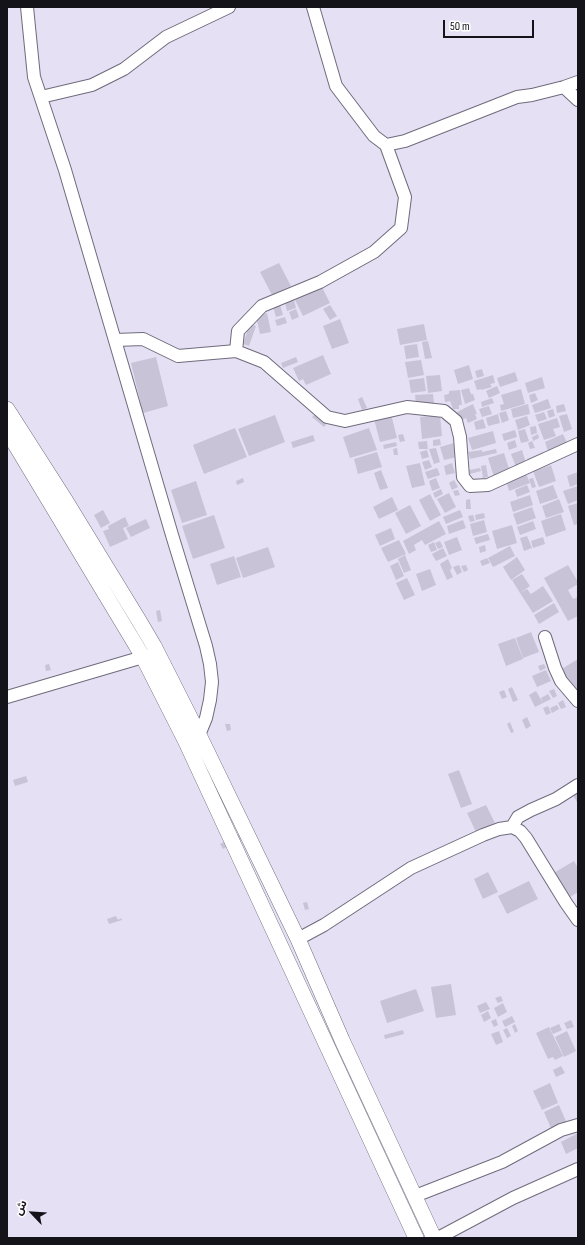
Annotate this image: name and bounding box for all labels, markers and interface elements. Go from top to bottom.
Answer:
scale bar [445,12,536,38]
text: 50 m [450,19,470,34]
north arrow [12,1193,52,1233]
text: ش [12,1198,30,1217]

